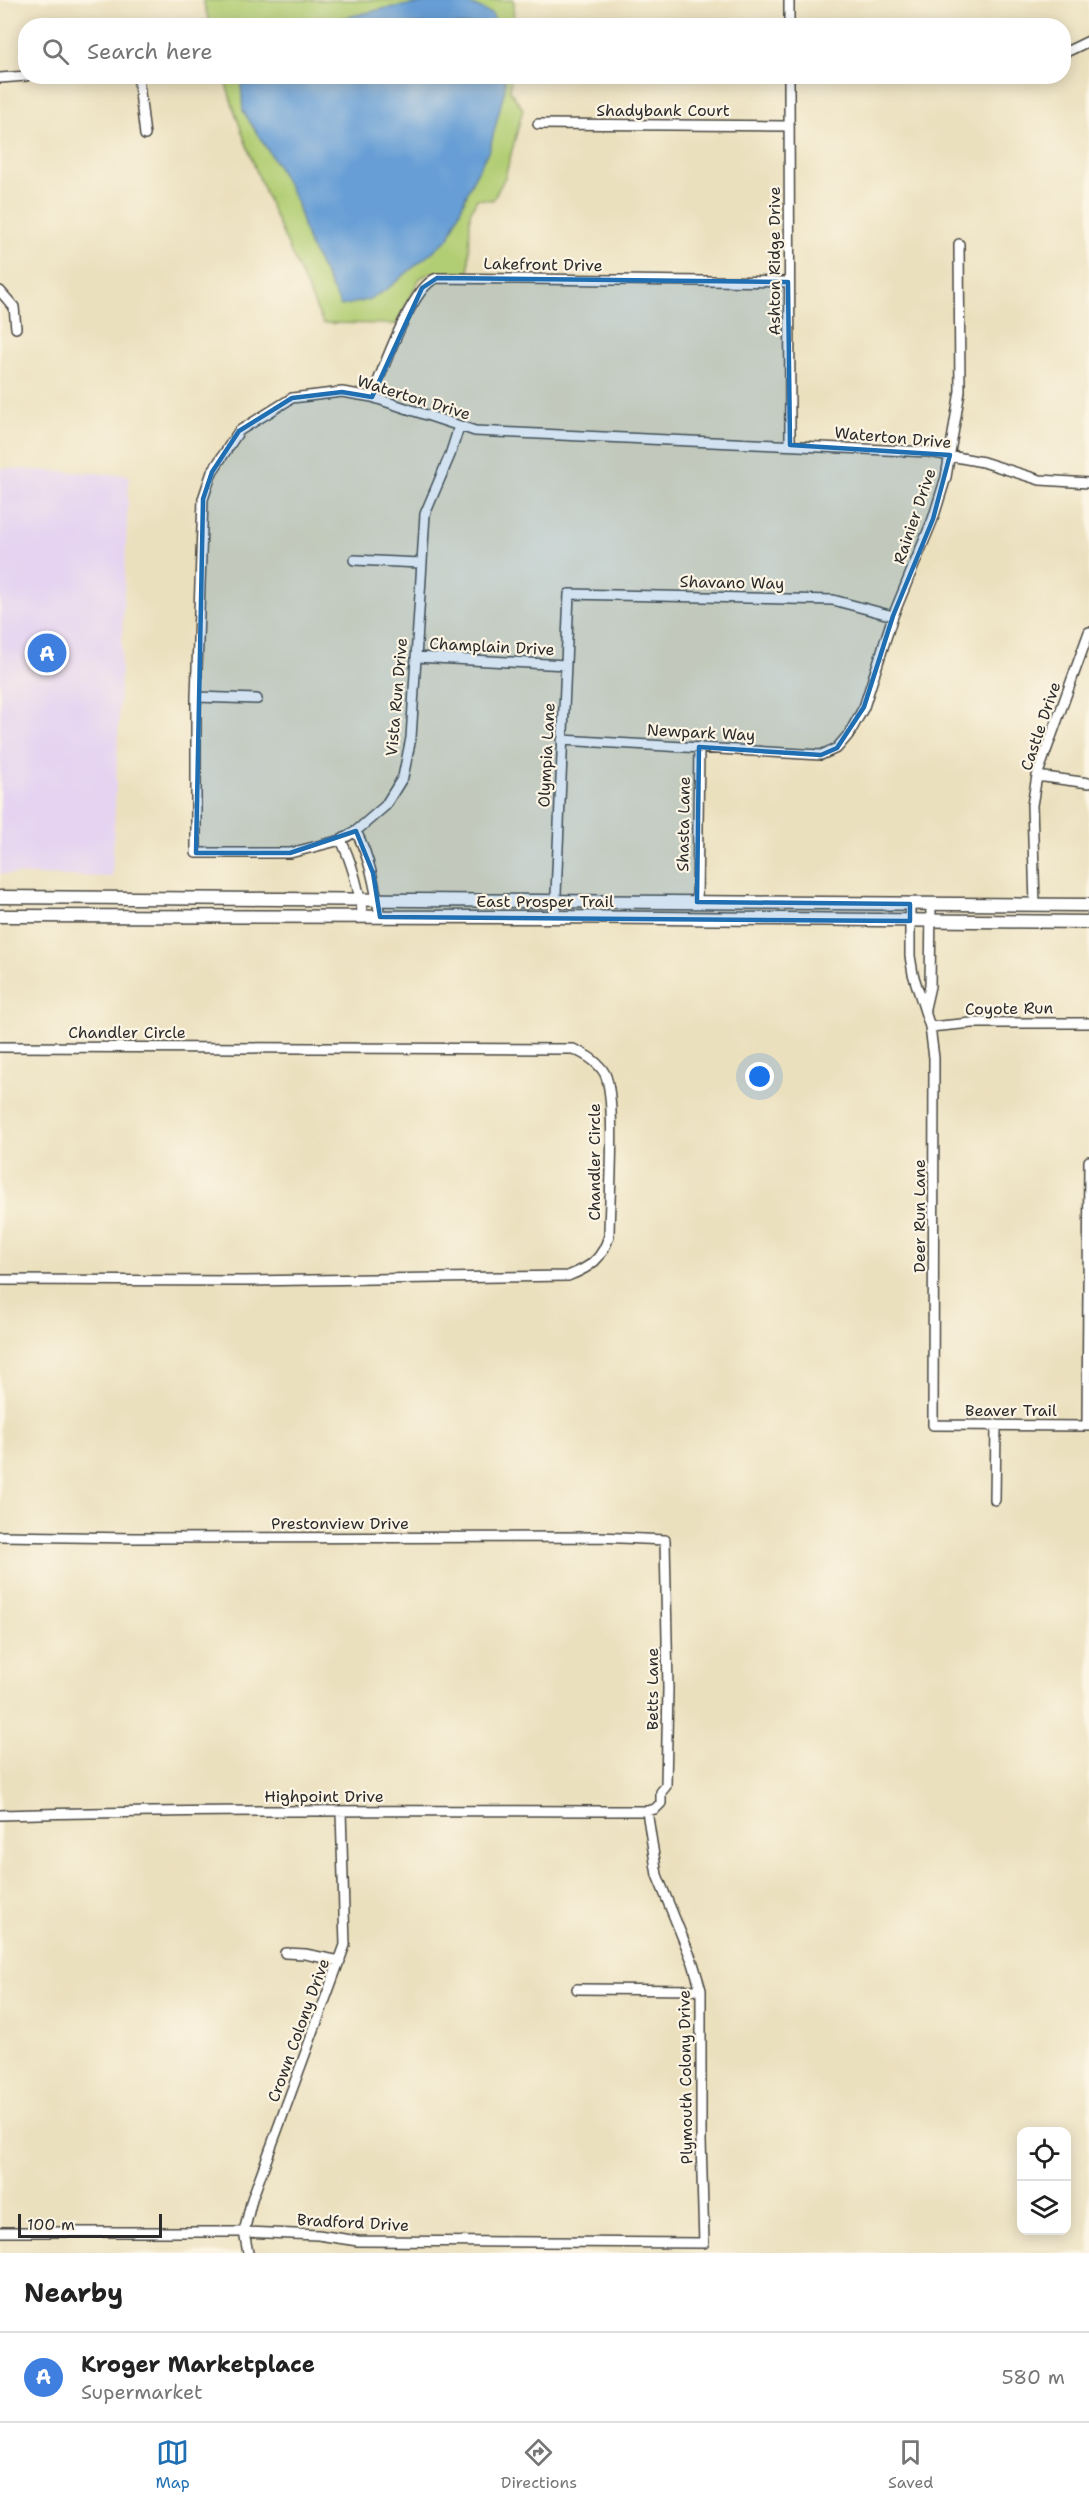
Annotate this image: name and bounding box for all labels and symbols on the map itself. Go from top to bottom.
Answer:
street label: Shadybank Court [596,100,730,121]
street label: Ashton Ridge Drive [764,186,785,336]
street label: Lakefront Drive [483,253,603,276]
street label: Waterton Drive [355,370,473,425]
street label: Waterton Drive [834,422,952,453]
street label: Rainier Drive [888,466,941,567]
street label: Shavano Way [679,571,785,594]
pin: A [28,630,66,676]
street label: Champlain Drive [429,633,555,660]
street label: Vista Run Drive [381,637,412,757]
street label: Castle Drive [1015,679,1065,773]
street label: Olympia Lane [533,702,560,808]
street label: Newpark Way [646,719,756,746]
street label: Shasta Lane [672,776,695,872]
street label: East Prosper Trail [476,891,614,912]
street label: Coyote Run [965,997,1054,1020]
street label: Chandler Circle [68,1022,186,1043]
your location [745,1062,774,1091]
street label: Chandler Circle [584,1103,605,1221]
street label: Deer Run Lane [909,1159,930,1273]
street label: Beaver Trail [965,1400,1057,1421]
street label: Prestonview Drive [271,1513,409,1534]
street label: Betts Lane [642,1648,663,1730]
street label: Highpoint Drive [264,1786,384,1807]
street label: Crown Colony Drive [263,1955,334,2105]
street label: Plymouth Colony Drive [673,1990,698,2164]
street label: Bradford Drive [296,2209,410,2236]
scale bar [18,2211,162,2238]

